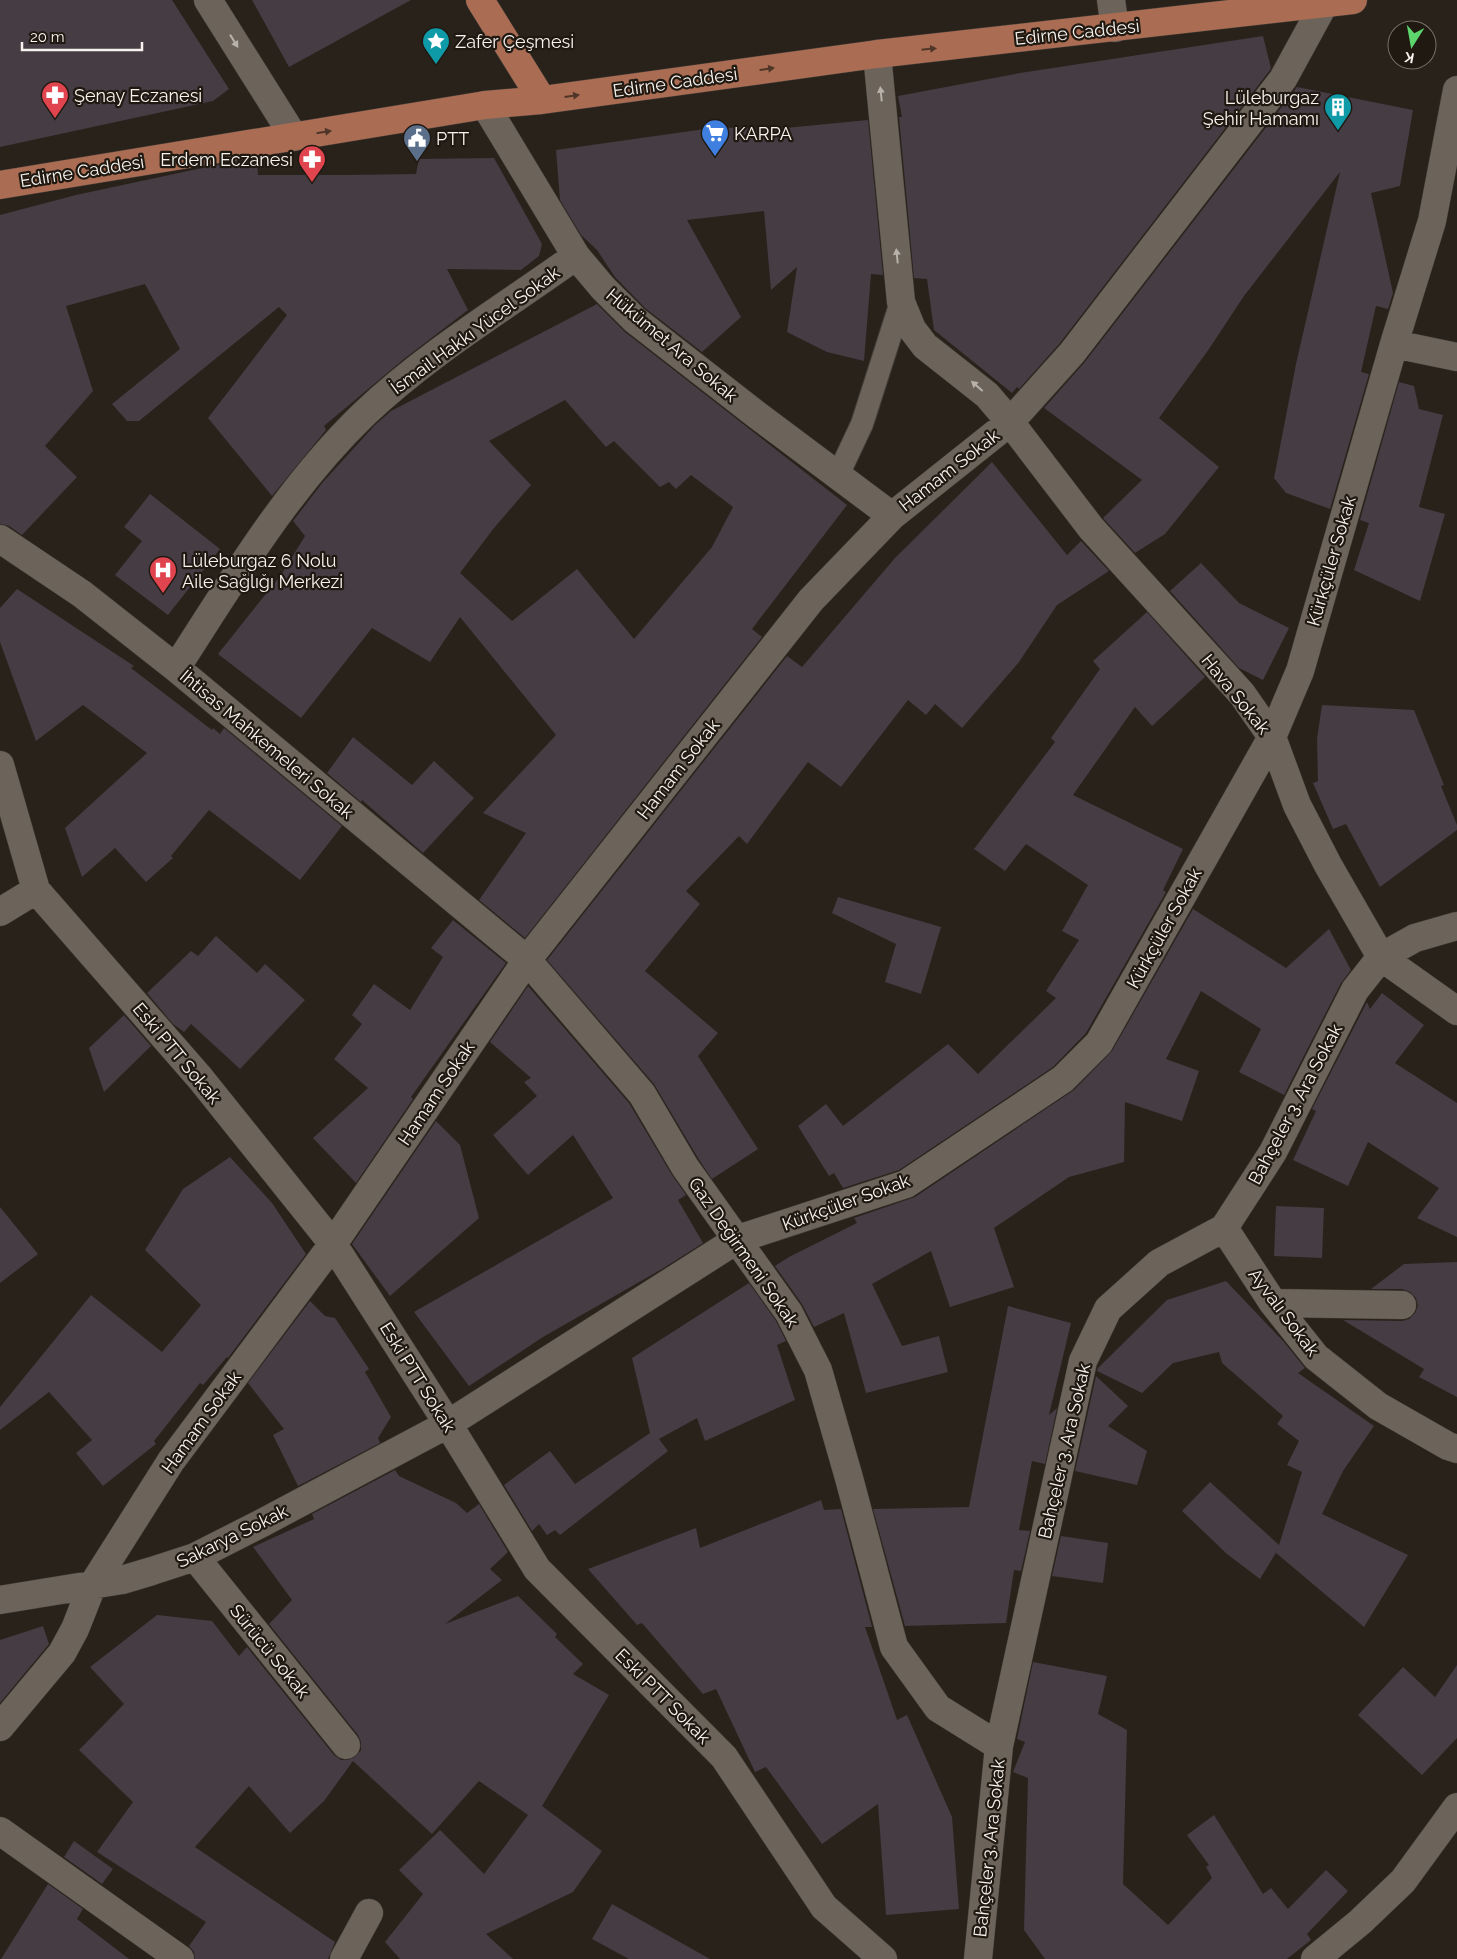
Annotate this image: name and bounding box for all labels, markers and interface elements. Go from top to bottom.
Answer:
street label: Edirne Caddesi [1013,15,1141,49]
scale bar [22,20,142,52]
north arrow [1387,20,1437,70]
place icon: Zafer Çeşmesi [421,26,451,65]
text: 20 m [30,28,65,46]
place label: Zafer Çeşmesi [455,31,574,52]
one-way arrow [229,35,239,48]
one-way arrow [921,45,937,53]
text: K [1403,49,1416,67]
street label: Edirne Caddesi [611,63,739,101]
one-way arrow [760,65,776,73]
pharmacy icon: Şenay Eczanesi [40,80,70,119]
place label: Şenay Eczanesi [74,85,202,106]
one-way arrow [876,86,884,102]
place label: Lüleburgaz Şehir Hamamı [1203,87,1319,129]
one-way arrow [564,92,580,100]
building icon: Lüleburgaz Şehir Hamamı [1323,92,1353,131]
supermarket icon: KARPA [700,118,730,157]
public building icon: PTT [402,123,432,162]
place label: KARPA [734,123,792,144]
one-way arrow [317,127,333,135]
place label: PTT [436,128,469,149]
pharmacy icon: Erdem Eczanesi [297,144,327,183]
place label: Erdem Eczanesi [160,149,293,170]
street label: Edirne Caddesi [18,151,146,191]
one-way arrow [893,248,901,264]
street label: İsmail Hakkı Yücel Sokak [387,261,564,398]
street label: Hükümet Ara Sokak [602,284,742,406]
one-way arrow [970,381,983,392]
street label: Hamam Sokak [895,424,1003,516]
street label: Kürkçüler Sokak [1302,493,1360,628]
place label: Lüleburgaz 6 Nolu Aile Sağlığı Merkezi [182,550,343,592]
hospital icon: Lüleburgaz 6 Nolu Aile Sağlığı Merkezi [148,555,178,594]
street label: Hava Sokak [1197,650,1275,739]
street label: İhtisas Mahkemeleri Sokak [176,665,358,823]
street label: Hamam Sokak [632,715,724,823]
street label: Kürkçüler Sokak [1122,864,1206,992]
street label: Eski PTT Sokak [129,998,226,1108]
street label: Bahçeler 3. Ara Sokak [1244,1020,1347,1188]
street label: Hamam Sokak [393,1037,479,1149]
street label: Kürkçüler Sokak [779,1169,913,1235]
street label: Gaz Değirmeni Sokak [684,1173,804,1331]
street label: Ayvalı Sokak [1244,1264,1324,1360]
street label: Eski PTT Sokak [376,1318,460,1436]
street label: Bahçeler 3. Ara Sokak [1034,1361,1094,1541]
street label: Hamam Sokak [157,1367,245,1477]
street label: Sakarya Sokak [173,1500,291,1572]
street label: Sürücü Sokak [226,1600,314,1702]
street label: Eski PTT Sokak [611,1644,715,1748]
street label: Bahçeler 3. Ara Sokak [969,1757,1009,1938]

